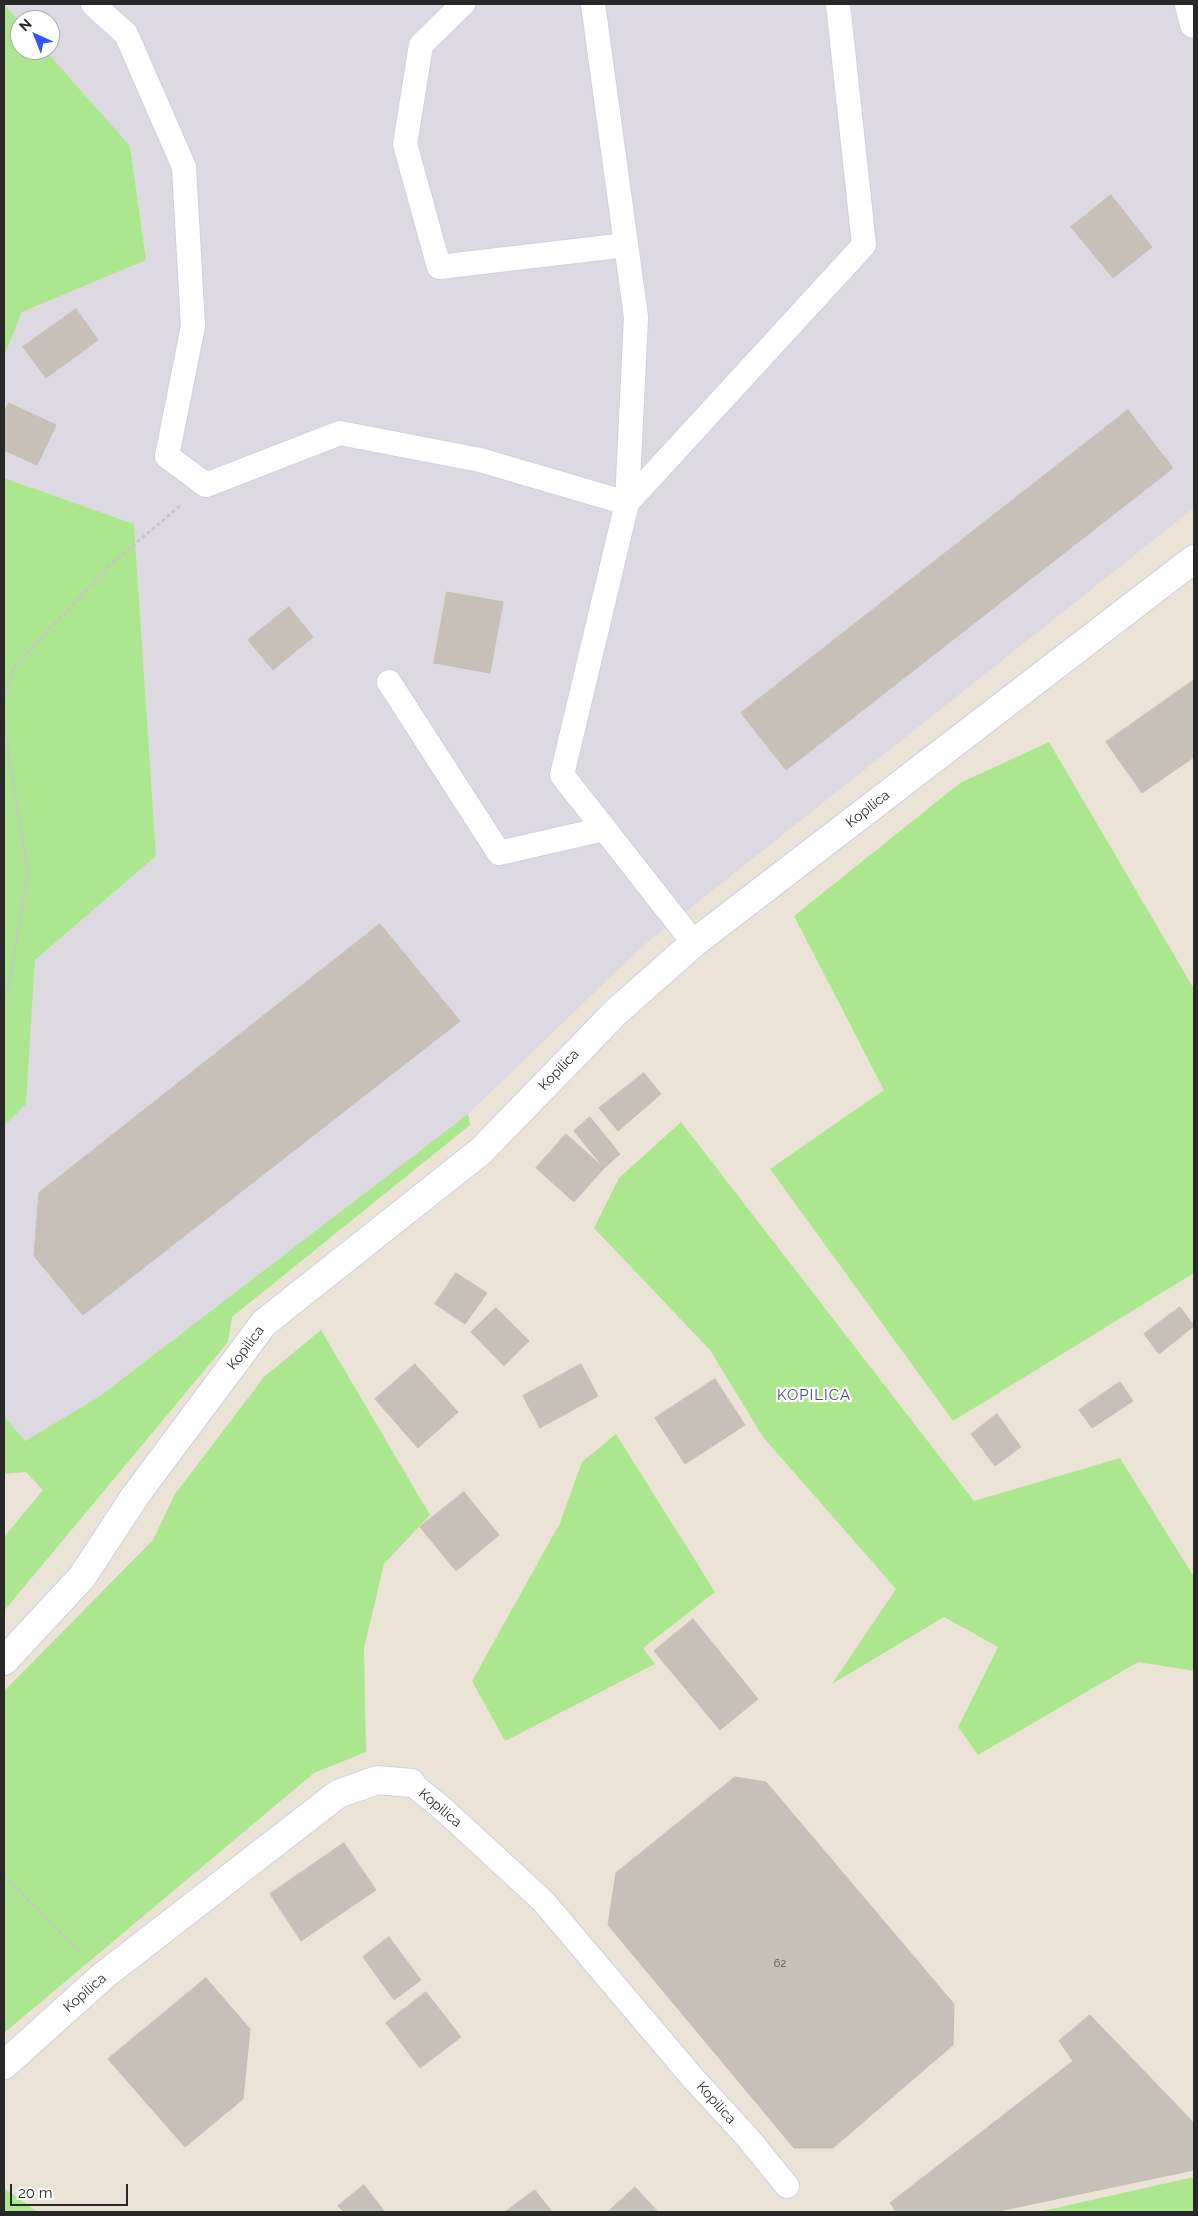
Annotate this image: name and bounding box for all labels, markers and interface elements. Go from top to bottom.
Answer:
north arrow [10,10,60,60]
text: N [16,15,35,34]
street label: Kopilica [843,787,893,831]
street label: Kopilica [535,1046,583,1094]
street label: Kopilica [224,1323,268,1373]
district label: KOPILICA [776,1386,852,1404]
street label: Kopilica [415,1785,465,1831]
house number: 62 [774,1957,786,1971]
street label: Kopilica [60,1970,110,2016]
street label: Kopilica [693,2079,739,2127]
scale bar [12,2174,130,2206]
text: 20 m [18,2184,53,2202]

